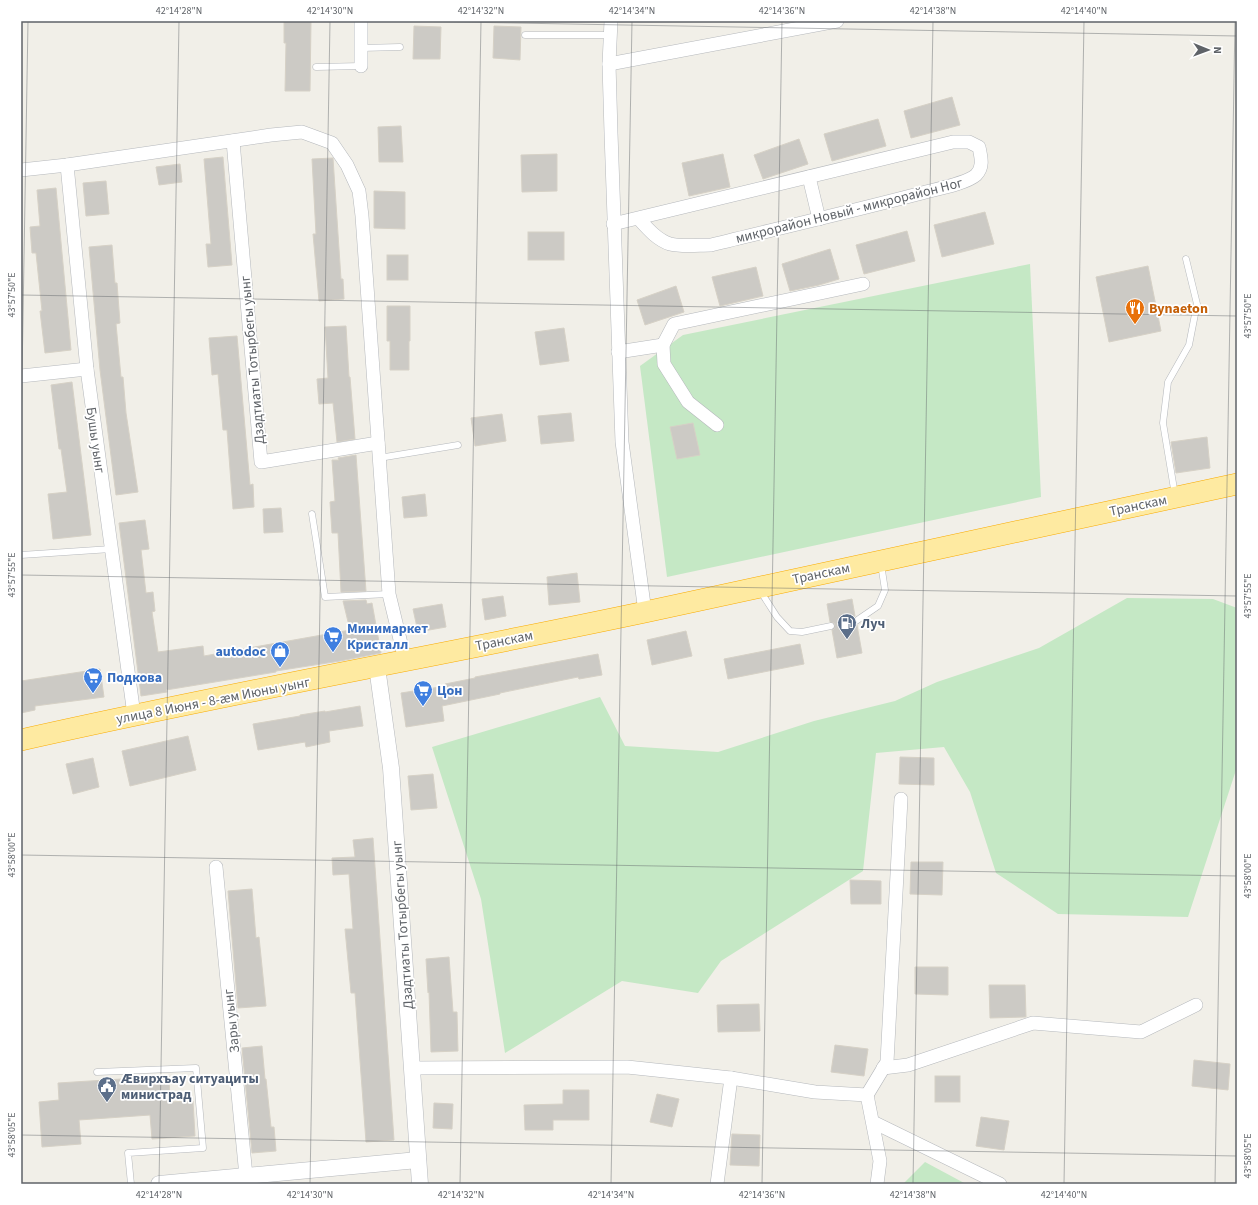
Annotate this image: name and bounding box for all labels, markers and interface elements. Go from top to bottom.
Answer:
text: 42°14'28"N [156,4,202,18]
text: 42°14'30"N [307,4,353,18]
text: 42°14'32"N [458,4,504,18]
text: 42°14'34"N [609,4,655,18]
text: 42°14'36"N [759,4,805,18]
text: 42°14'38"N [910,4,956,18]
text: 42°14'40"N [1061,4,1107,18]
north arrow [1188,30,1228,70]
text: N [1210,46,1225,54]
street label: микрорайон Новый - микрорайон Ног [734,173,965,249]
text: 43°57'50"E [5,272,19,318]
street label: Дзадтиаты Тотырбегы уынг [236,274,270,445]
text: 43°57'50"E [1241,293,1255,339]
restaurant icon: Bynaeton [1124,297,1146,325]
place label: Bynaeton [1149,299,1208,319]
street label: Бушы уынг [80,406,110,475]
street label: Транскам [1108,490,1169,522]
text: 43°57'55"E [5,552,19,598]
street label: Транскам [791,558,852,590]
text: 43°57'55"E [1241,573,1255,619]
fuel station icon: Луч [836,612,858,640]
place label: Луч [860,614,885,634]
place label: Минимаркет Кристалл [347,619,428,655]
supermarket icon: Минимаркет Кристалл [322,625,344,653]
street label: Транскам [474,626,535,656]
shop icon: autodoc [269,640,291,668]
place label: autodoc [215,642,266,662]
supermarket icon: Подкова [82,666,104,694]
place label: Подкова [107,668,162,688]
street label: улица 8 Июня - 8-ӕм Июны уынг [115,672,312,730]
supermarket icon: Цон [412,679,434,707]
place label: Цон [437,681,463,701]
text: 43°58'00"E [5,832,19,878]
street label: Дзадтиаты Тотырбегы уынг [387,840,419,1010]
text: 43°58'00"E [1241,853,1255,899]
street label: Зары уынг [219,988,245,1054]
place label: Æвирхъау ситуациты министрад [120,1069,259,1105]
public building icon: Æвирхъау ситуациты министрад [96,1075,118,1103]
text: 43°58'05"E [5,1112,19,1158]
text: 43°58'05"E [1241,1133,1255,1179]
text: 42°14'28"N [136,1188,182,1202]
text: 42°14'30"N [287,1188,333,1202]
text: 42°14'32"N [438,1188,484,1202]
text: 42°14'34"N [588,1188,634,1202]
text: 42°14'36"N [739,1188,785,1202]
text: 42°14'38"N [890,1188,936,1202]
text: 42°14'40"N [1041,1188,1087,1202]

